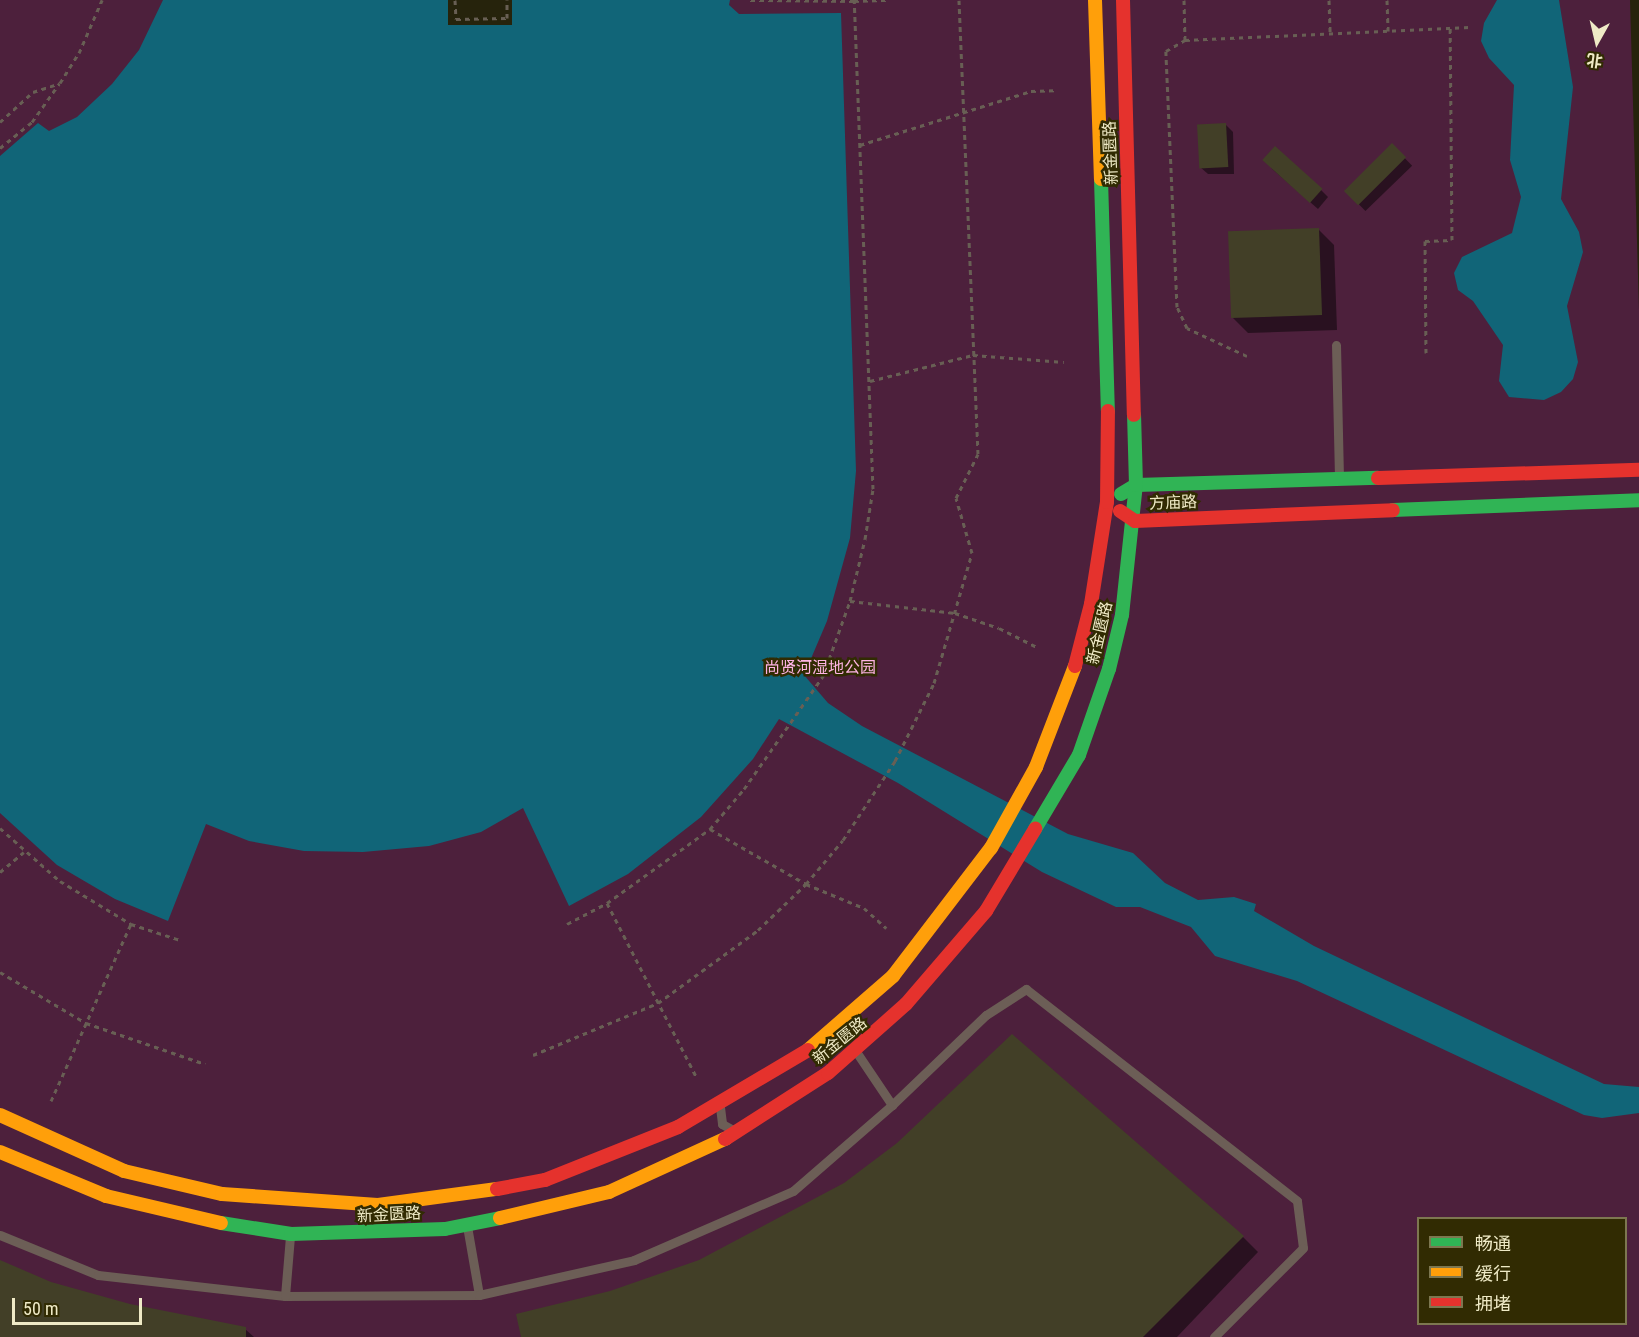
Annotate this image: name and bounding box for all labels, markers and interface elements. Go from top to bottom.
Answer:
north arrow [1567,12,1627,72]
text: 北 [1585,50,1604,71]
street label: 新金匮路 [1100,121,1122,185]
street label: 方庙路 [1149,493,1197,513]
street label: 新金匮路 [1083,600,1117,666]
park label: 尚贤河湿地公园 [764,658,876,678]
street label: 新金匮路 [809,1013,871,1069]
street label: 新金匮路 [357,1204,421,1226]
legend [1417,1217,1627,1325]
text: 畅通 [1475,1233,1511,1254]
text: 缓行 [1475,1263,1511,1284]
scale bar [15,1286,146,1324]
text: 拥堵 [1475,1293,1511,1314]
text: 50 m [23,1298,58,1319]

